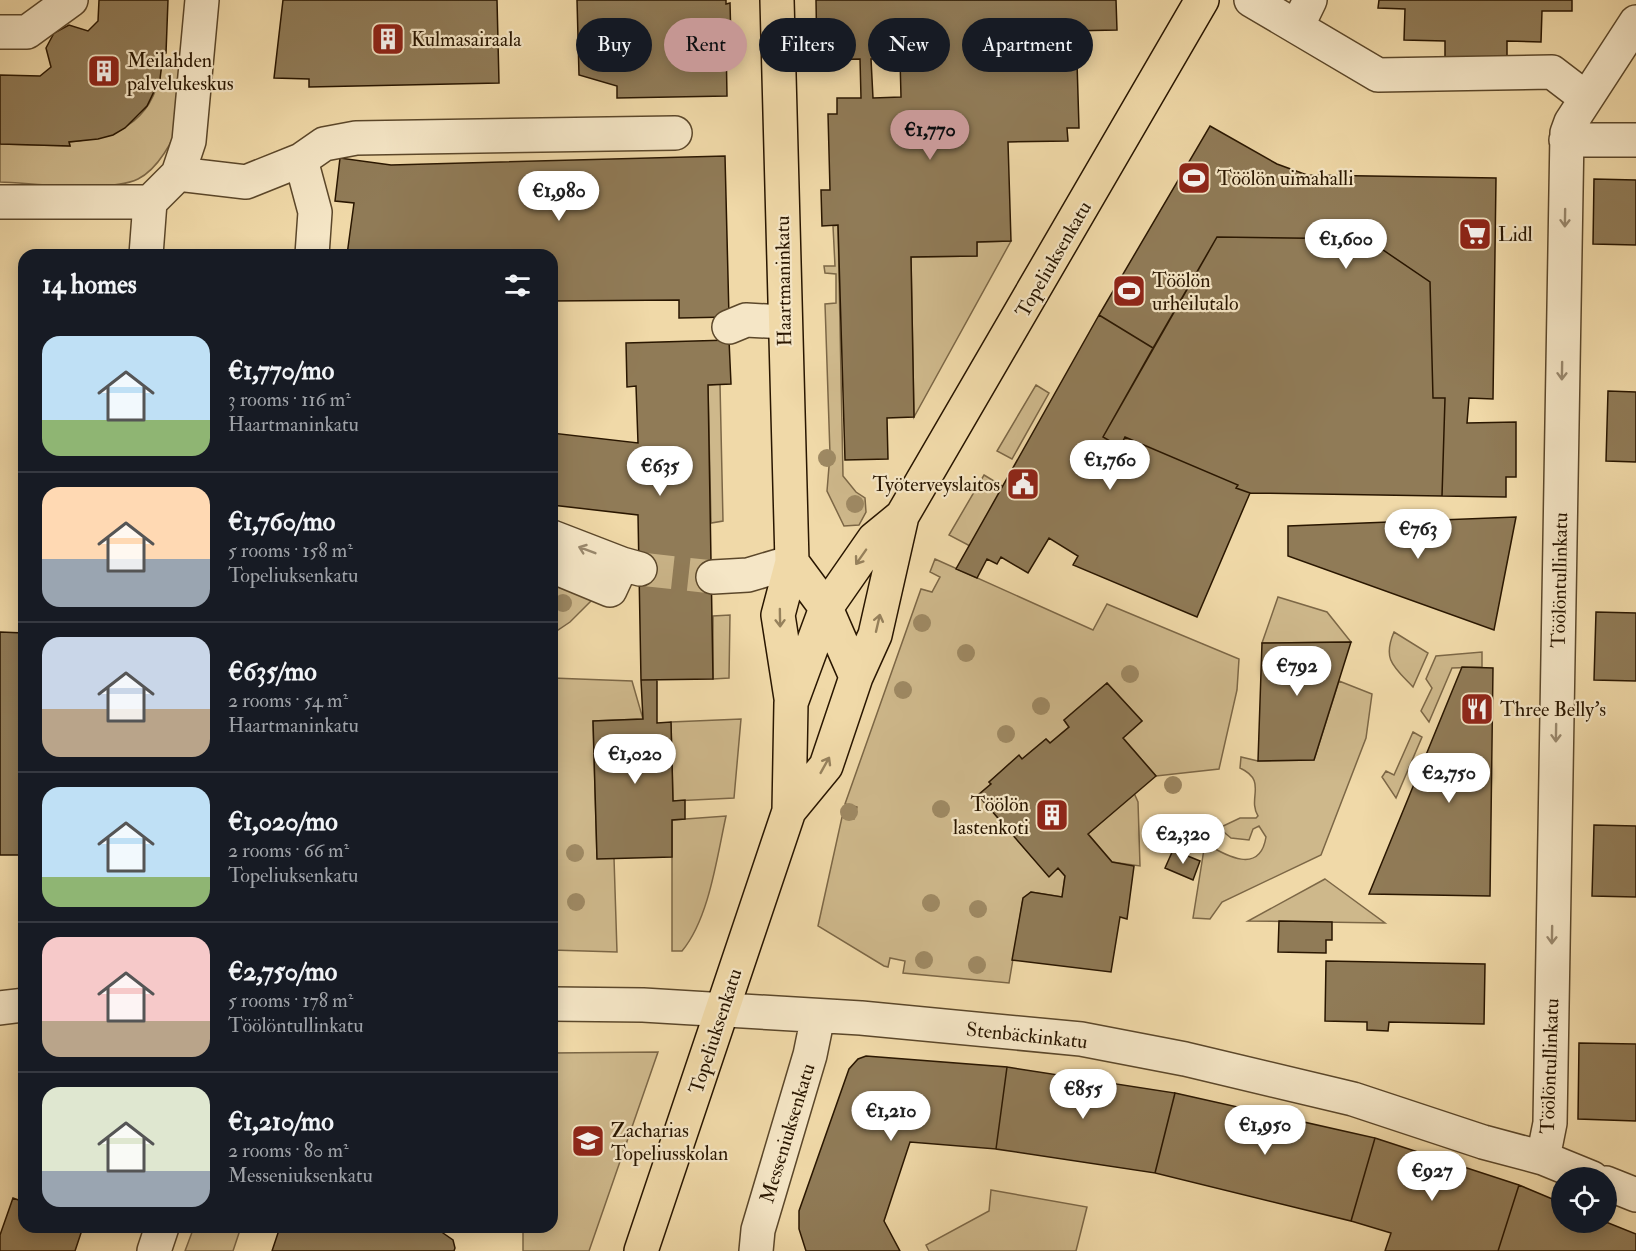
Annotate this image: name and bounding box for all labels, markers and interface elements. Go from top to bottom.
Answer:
chip: Buy [576,18,652,72]
chip: Rent [664,18,747,72]
chip: Filters [759,18,856,72]
chip: New [868,18,950,72]
chip: Apartment [962,18,1093,72]
building icon: Kulmasairaala [370,21,406,57]
place label: Kulmasairaala [411,27,522,52]
place label: Meilahden palvelukeskus [126,48,234,97]
building icon: Meilahden palvelukeskus [86,53,122,89]
pin: €1,770 [881,110,979,161]
text: €1,770 [904,117,956,142]
sports icon: Töölön uimahalli [1176,160,1212,196]
place label: Töölön uimahalli [1217,166,1353,191]
pin: €1,980 [510,171,608,222]
text: €1,980 [532,178,586,203]
street label: Topeliuksenkatu [1010,197,1098,322]
one-way arrow [1559,208,1570,228]
street label: Haartmaninkatu [770,215,797,347]
supermarket icon: Lidl [1457,216,1493,252]
pin: €1,600 [1297,219,1395,270]
place label: Lidl [1498,222,1533,247]
text: €1,600 [1319,226,1373,251]
place label: Töölön urheilutalo [1152,268,1239,316]
text: 14 homes [42,269,137,301]
icon: filters [501,269,534,302]
sports icon: Töölön urheilutalo [1111,273,1147,309]
text: €1,770/mo [228,355,334,387]
icon: home [90,360,162,432]
one-way arrow [1556,361,1568,381]
text: 3 rooms · 116 m² [228,387,351,412]
text: Haartmaninkatu [228,412,359,437]
pin: €1,760 [1061,440,1159,491]
pin: €635 [624,446,696,497]
text: €1,760 [1084,447,1136,472]
text: €635 [641,453,679,478]
public building icon: Työterveyslaitos [1005,466,1041,502]
place label: Työterveyslaitos [872,472,1000,497]
text: €1,760/mo [228,506,335,538]
pin: €763 [1382,509,1454,560]
icon: home [90,511,162,583]
street label: Töölöntullinkatu [1546,512,1573,648]
text: €763 [1399,516,1437,541]
text: 5 rooms · 158 m² [228,538,353,563]
one-way arrow [578,544,597,555]
one-way arrow [855,549,867,565]
text: Topeliuksenkatu [228,563,358,588]
one-way arrow [774,608,786,628]
one-way arrow [873,613,884,633]
pin: €792 [1261,646,1333,697]
text: €792 [1276,653,1318,678]
text: €635/mo [228,656,317,688]
icon: home [90,661,162,733]
text: 2 rooms · 54 m² [228,688,348,713]
restaurant icon: Three Belly's [1459,691,1495,727]
place label: Three Belly's [1500,697,1606,722]
text: Haartmaninkatu [228,713,359,738]
one-way arrow [1550,723,1562,743]
pin: €1,020 [586,734,684,785]
text: €1,020 [608,741,662,766]
pin: €2,750 [1400,753,1498,804]
one-way arrow [819,757,831,774]
text: €2,750 [1422,760,1476,785]
place label: Töölön lastenkoti [953,792,1029,840]
building icon: Töölön lastenkoti [1034,797,1070,833]
text: €1,020/mo [228,806,338,838]
icon: home [90,811,162,883]
pin: €2,320 [1134,814,1232,865]
text: €2,320 [1156,821,1210,846]
text: 2 rooms · 66 m² [228,838,349,863]
text: Topeliuksenkatu [228,863,358,888]
one-way arrow [1547,924,1558,944]
text: €2,750/mo [228,956,337,988]
icon: home [90,961,162,1033]
street label: Topeliuksenkatu [683,965,748,1097]
text: 5 rooms · 178 m² [228,988,353,1013]
street label: Töölöntullinkatu [1535,998,1564,1134]
text: Töölöntullinkatu [228,1013,364,1038]
street label: Stenbäckinkatu [965,1017,1089,1054]
street label: Messeniuksenkatu [754,1060,821,1206]
pin: €855 [1047,1069,1119,1120]
text: €855 [1064,1076,1102,1101]
pin: €1,210 [842,1091,940,1142]
text: €1,210 [865,1098,917,1123]
pin: €1,950 [1216,1105,1314,1156]
text: €1,210/mo [228,1106,334,1138]
icon: home [90,1111,162,1183]
text: €1,950 [1239,1112,1291,1137]
place label: Zacharias Topeliusskolan [611,1118,728,1167]
school or university icon: Zacharias Topeliusskolan [570,1123,606,1159]
text: 2 rooms · 80 m² [228,1138,349,1163]
pin: €927 [1396,1151,1468,1202]
text: €927 [1411,1158,1453,1183]
text: Messeniuksenkatu [228,1163,373,1188]
map controls [1551,1167,1617,1233]
button: locate [1551,1167,1617,1233]

